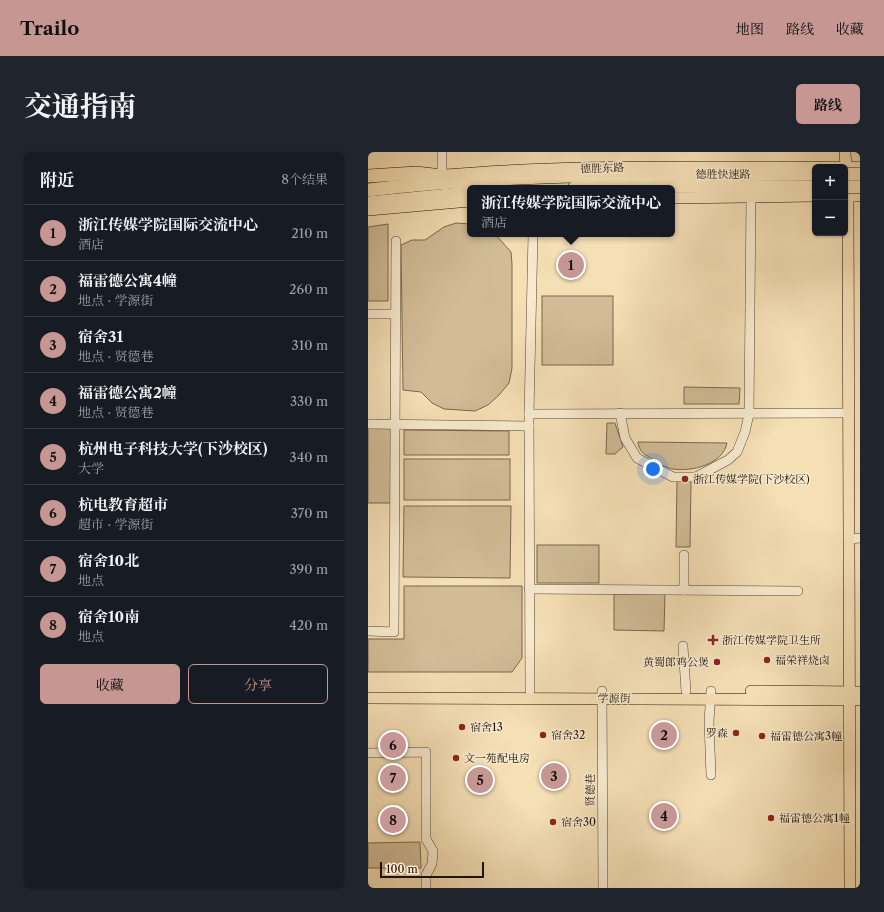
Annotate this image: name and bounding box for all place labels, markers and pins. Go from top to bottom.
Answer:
pin: 1 [558,250,584,280]
place label: 浙江传媒学院(下沙校区) [693,472,810,486]
marker: 浙江传媒学院(下沙校区) [680,474,690,484]
place label: 浙江传媒学院卫生所 [722,633,821,647]
marker: 浙江传媒学院卫生所 [707,634,719,646]
place label: 福荣祥烧卤 [775,653,830,667]
place label: 黄蜀郎鸡公煲 [643,655,709,669]
marker: 福荣祥烧卤 [762,655,772,665]
marker: 黄蜀郎鸡公煲 [712,657,722,667]
place label: 宿舍13 [470,720,503,734]
pin: 2 [651,720,677,750]
marker: 宿舍13 [457,722,467,732]
place label: 罗森 [706,726,728,740]
place label: 宿舍32 [551,728,585,742]
marker: 罗森 [731,728,741,738]
place label: 福雷德公寓3幢 [770,729,842,743]
pin: 6 [380,730,406,760]
marker: 宿舍32 [538,730,548,740]
marker: 福雷德公寓3幢 [757,731,767,741]
place label: 文一苑配电房 [464,751,530,765]
marker: 文一苑配电房 [451,753,461,763]
pin: 3 [541,761,567,791]
pin: 7 [380,763,406,793]
pin: 5 [467,765,493,795]
pin: 4 [651,801,677,831]
pin: 8 [380,805,406,835]
place label: 福雷德公寓1幢 [779,811,850,825]
marker: 福雷德公寓1幢 [766,813,776,823]
place label: 宿舍30 [561,815,596,829]
marker: 宿舍30 [548,817,558,827]

